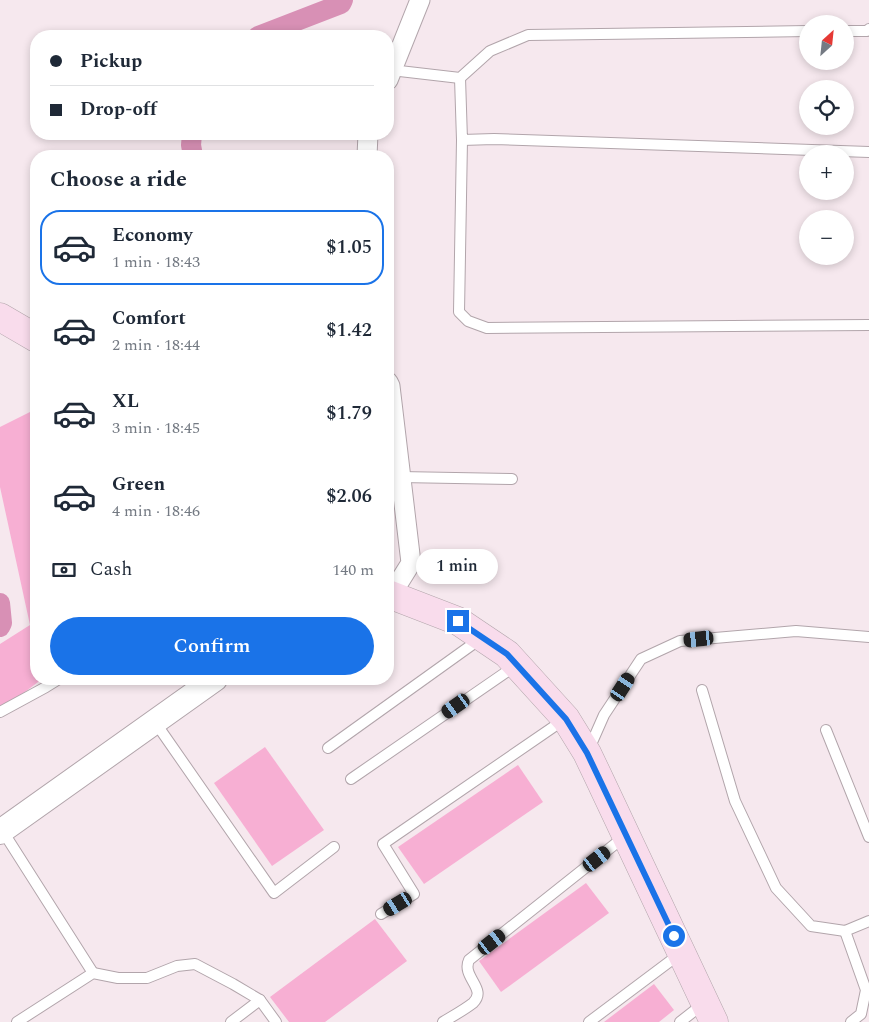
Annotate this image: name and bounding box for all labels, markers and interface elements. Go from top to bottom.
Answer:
north arrow [799,15,854,70]
map controls [799,15,854,265]
text: Pickup [80,47,142,76]
button: locate [799,80,854,135]
text: Drop-off [80,95,157,124]
button: + [799,145,854,200]
text: Choose a ride [50,163,187,196]
button: − [799,210,854,265]
text: Economy [112,221,193,250]
icon: car [52,225,97,270]
text: $1.05 [326,233,372,262]
text: 1 min · 18:43 [112,250,200,274]
text: Comfort [112,304,186,333]
icon: car [52,308,97,353]
text: $1.42 [326,316,372,345]
text: 2 min · 18:44 [112,333,200,357]
text: XL [112,387,139,416]
icon: car [52,391,97,436]
text: $1.79 [326,399,372,428]
text: 3 min · 18:45 [112,416,200,440]
text: Green [112,470,165,499]
icon: car [52,474,97,519]
text: $2.06 [326,482,372,511]
text: 4 min · 18:46 [112,499,200,523]
callout: 1 min [417,548,499,584]
text: 1 min [436,554,478,578]
text: Cash [90,555,132,584]
icon: cash [50,556,78,584]
text: 140 m [332,558,374,582]
route end [447,610,469,632]
button: Confirm [50,617,374,675]
car [683,630,714,648]
car [608,670,637,704]
car [439,691,472,721]
car [580,844,613,874]
car [381,890,414,918]
route start [663,925,685,947]
car [475,927,508,957]

